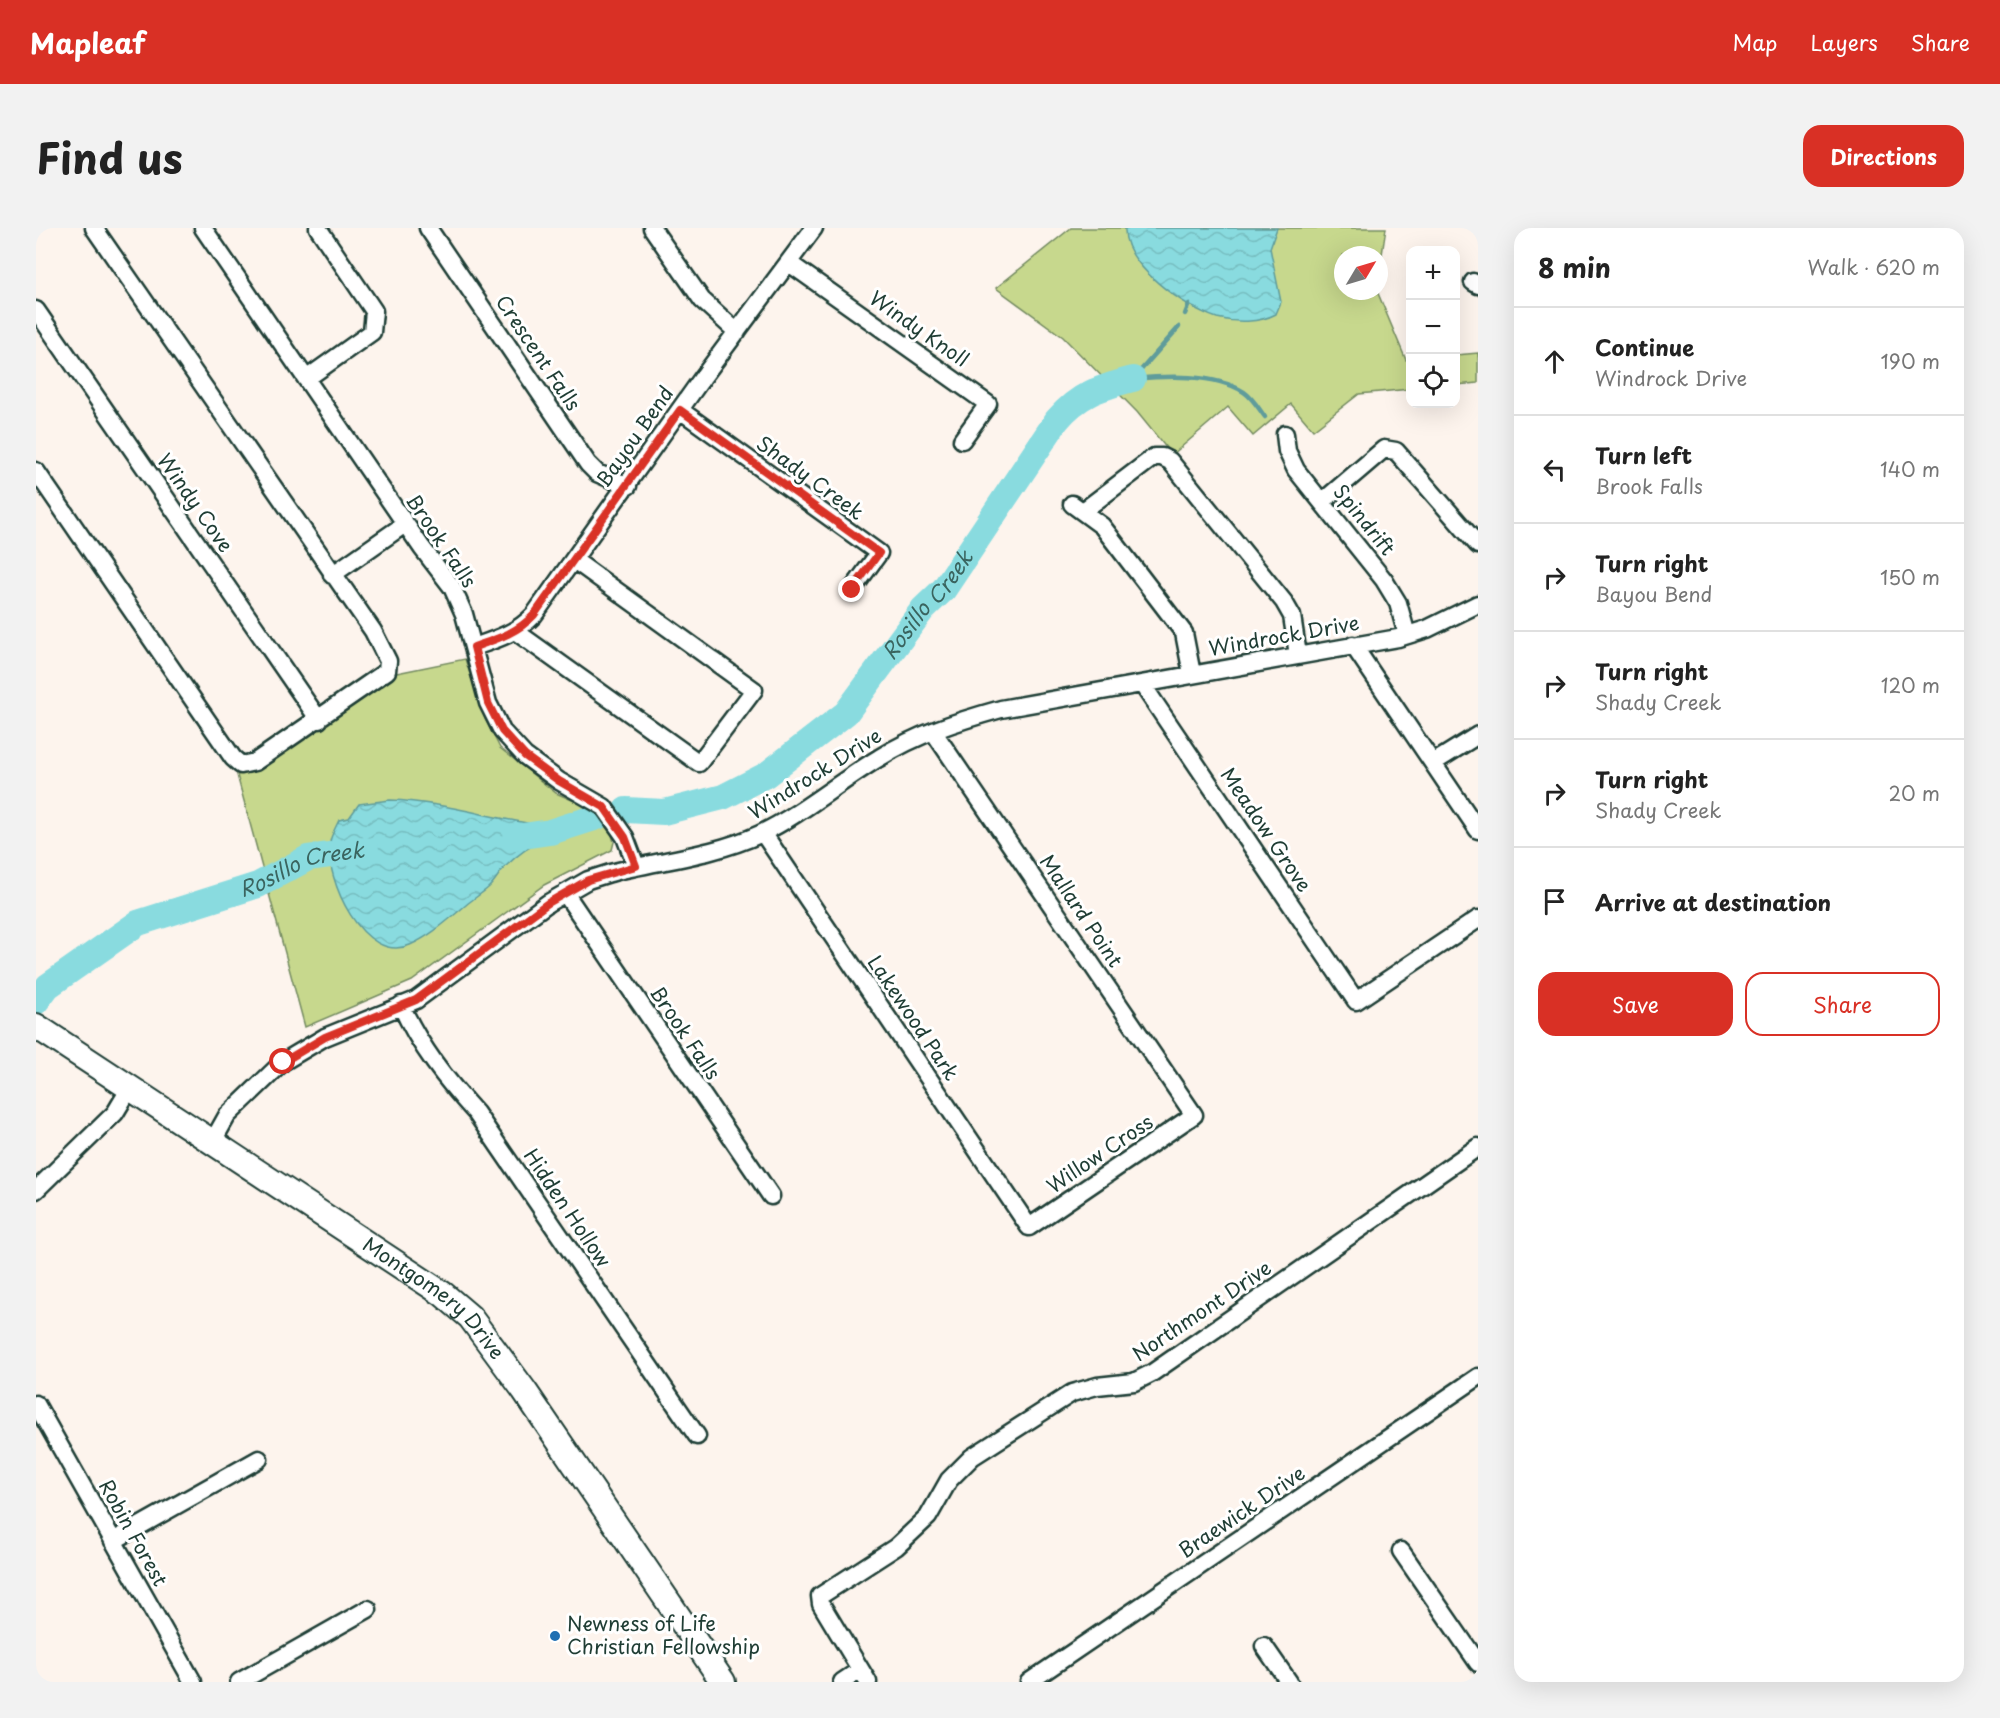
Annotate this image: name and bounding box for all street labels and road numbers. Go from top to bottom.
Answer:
street label: Windy Knoll [864,283,975,374]
street label: Crescent Falls [489,288,589,416]
street label: Bayou Bend [588,380,680,493]
street label: Shady Creek [751,428,871,527]
street label: Windy Cove [151,447,241,558]
street label: Spindrift [1327,477,1403,561]
street label: Brook Falls [399,487,484,594]
street label: Windrock Drive [1206,607,1361,663]
street label: Windrock Drive [742,720,887,826]
street label: Meadow Grove [1214,761,1320,898]
street label: Mallard Point [1033,848,1131,973]
street label: Lakewood Park [861,949,967,1086]
street label: Brook Falls [643,979,728,1086]
street label: Willow Cross [1040,1106,1159,1200]
street label: Hidden Hollow [517,1142,619,1273]
street label: Montgomery Drive [357,1229,512,1365]
street label: Northmont Drive [1126,1252,1277,1368]
street label: Braewick Drive [1172,1458,1311,1565]
street label: Robin Forest [92,1474,176,1591]

